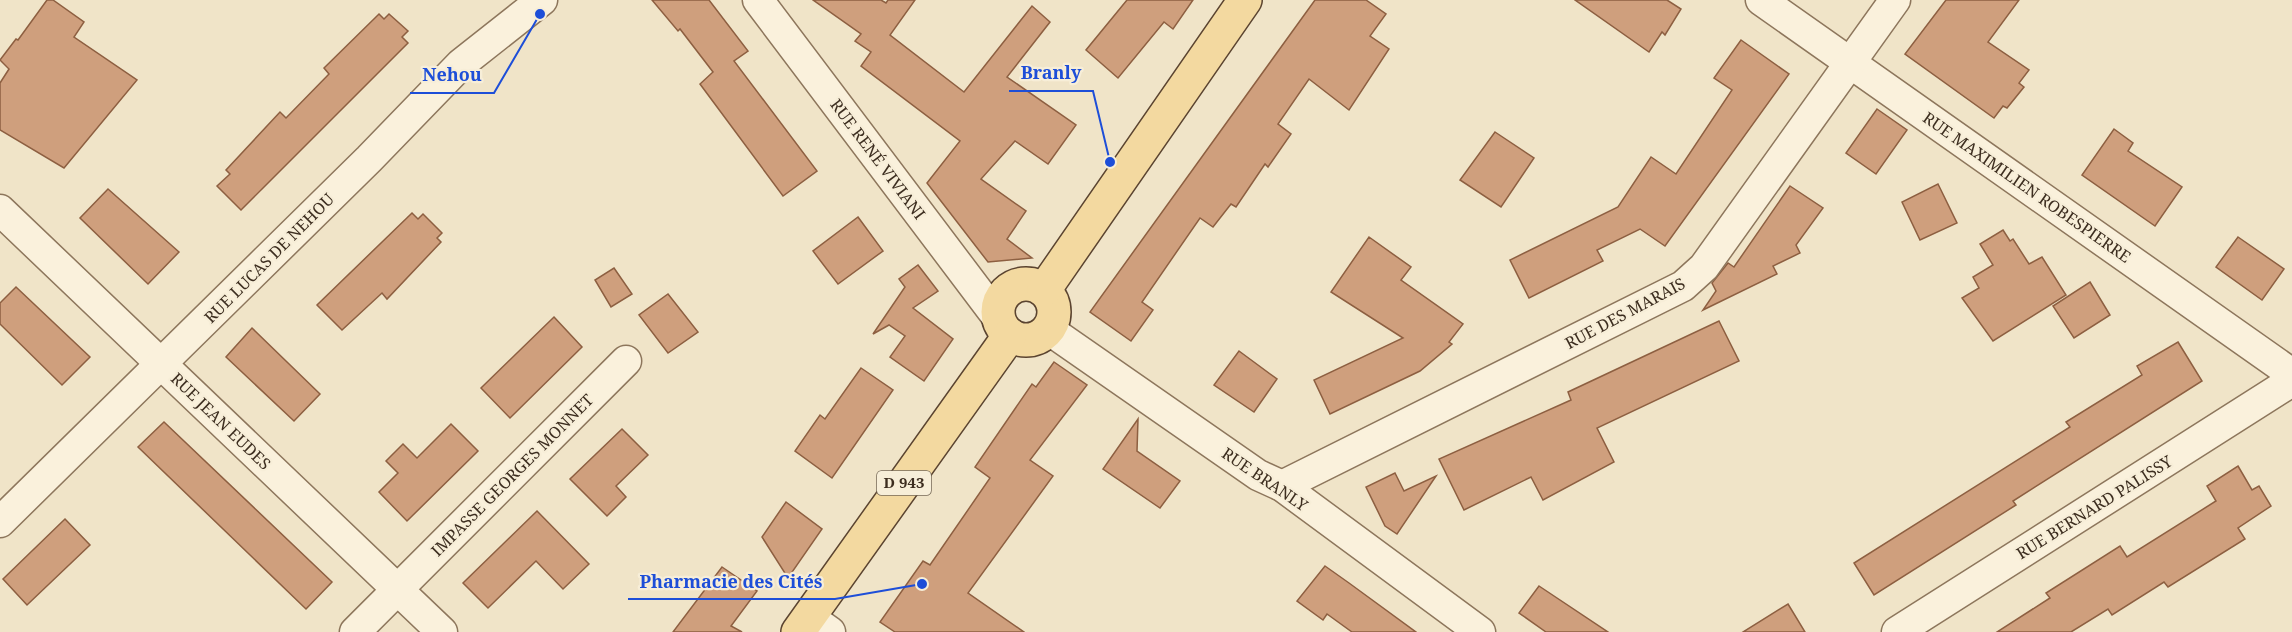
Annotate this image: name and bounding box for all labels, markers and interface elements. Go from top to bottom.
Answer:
callout: Branly [1009,55,1093,91]
callout: Nehou [410,57,494,93]
text: Branly [1021,60,1082,84]
text: Nehou [422,62,482,86]
street label: RUE RENÉ VIVIANI [825,94,931,224]
street label: RUE MAXIMILIEN ROBESPIERRE [1919,106,2135,268]
street label: RUE LUCAS DE NEHOU [199,188,339,328]
street label: RUE DES MARAIS [1561,272,1689,354]
street label: RUE JEAN EUDES [166,368,276,474]
street label: IMPASSE GEORGES MONNET [426,389,598,561]
street label: RUE BRANLY [1218,442,1313,516]
street label: RUE BERNARD PALISSY [2012,450,2177,564]
road number: D 943 [877,471,931,495]
callout: Pharmacie des Cités [628,563,835,599]
text: Pharmacie des Cités [640,569,823,593]

